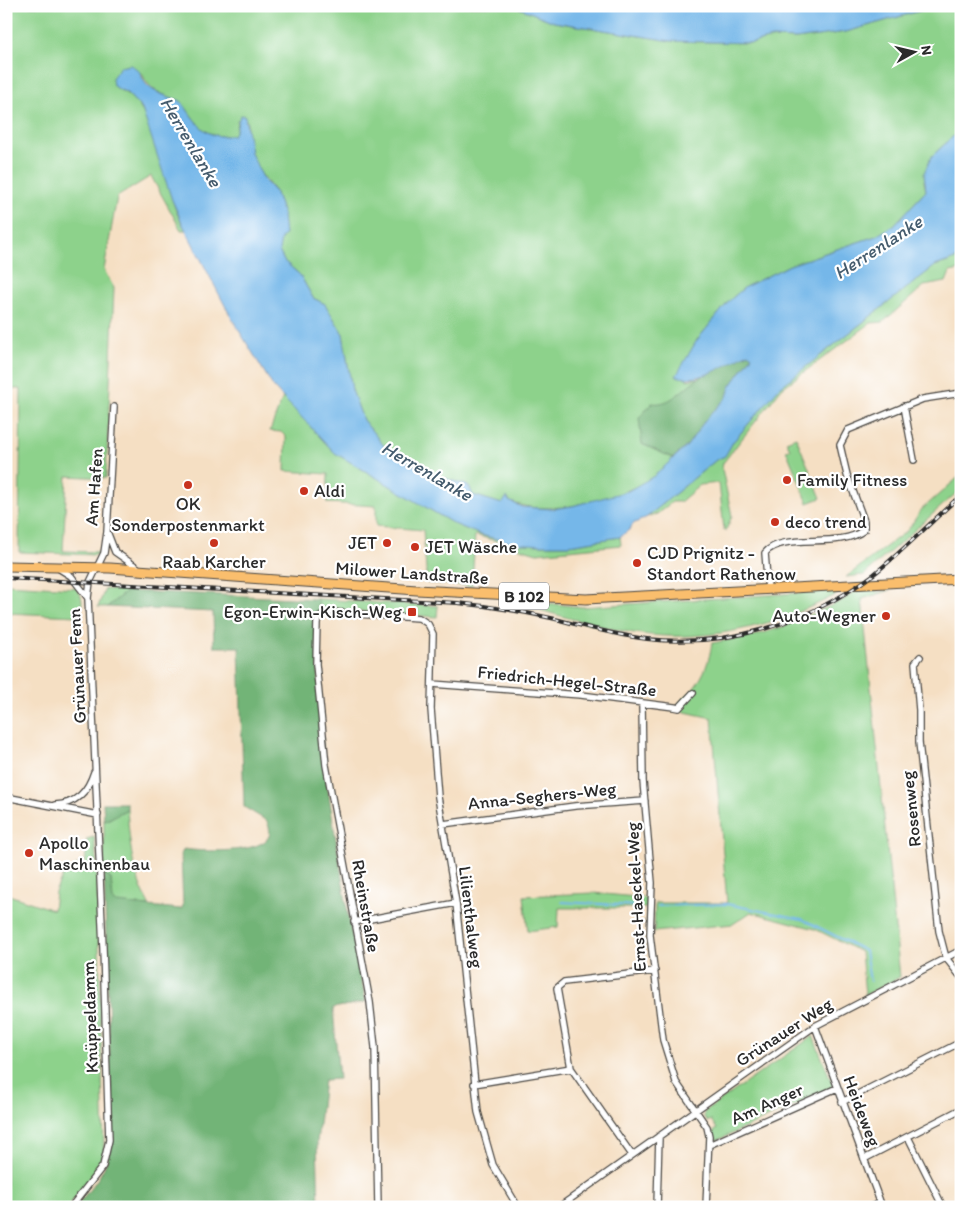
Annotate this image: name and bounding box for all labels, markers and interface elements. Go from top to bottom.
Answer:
north arrow [890,28,940,78]
text: N [917,44,935,56]
water label: Herrenlanke [155,93,227,192]
water label: Herrenlanke [829,209,927,284]
water label: Herrenlanke [378,436,477,507]
street label: Am Hafen [80,447,108,527]
place label: Family Fitness [797,469,907,491]
marker: Family Fitness [781,474,793,486]
marker: OK Sonderpostenmarkt [182,479,194,491]
place label: Aldi [314,480,345,502]
marker: Aldi [298,485,310,497]
place label: OK Sonderpostenmarkt [111,493,265,536]
place label: deco trend [785,511,867,533]
marker: deco trend [769,516,781,528]
place label: JET [348,532,377,554]
place label: JET Wäsche [425,536,517,558]
marker: Raab Karcher [208,537,220,549]
marker: JET [381,537,393,549]
marker: JET Wäsche [409,541,421,553]
place label: CJD Prignitz - Standort Rathenow [647,542,796,585]
place label: Raab Karcher [162,551,266,573]
street label: Milower Landstraße [335,557,489,589]
marker: CJD Prignitz - Standort Rathenow [631,557,643,569]
road number: B 102 [499,582,549,610]
place label: Egon-Erwin-Kisch-Weg [224,601,403,623]
place label: Auto-Wegner [772,605,877,627]
marker: Egon-Erwin-Kisch-Weg [406,606,418,618]
street label: Grünauer Fenn [63,608,91,724]
marker: Auto-Wegner [880,610,892,622]
street label: Friedrich-Hegel-Straße [476,661,658,701]
street label: Rosenweg [896,769,926,848]
street label: Anna-Seghers-Weg [467,777,618,815]
street label: Ernst-Haeckel-Weg [621,821,651,973]
place label: Apollo Maschinenbau [39,832,150,875]
marker: Apollo Maschinenbau [23,847,35,859]
street label: Rheinstraße [347,858,385,954]
street label: Lilienthalweg [454,865,488,970]
street label: Knüppeldamm [77,960,103,1074]
street label: Grünauer Weg [732,992,837,1071]
street label: Heideweg [838,1072,886,1150]
street label: Am Anger [727,1078,807,1130]

